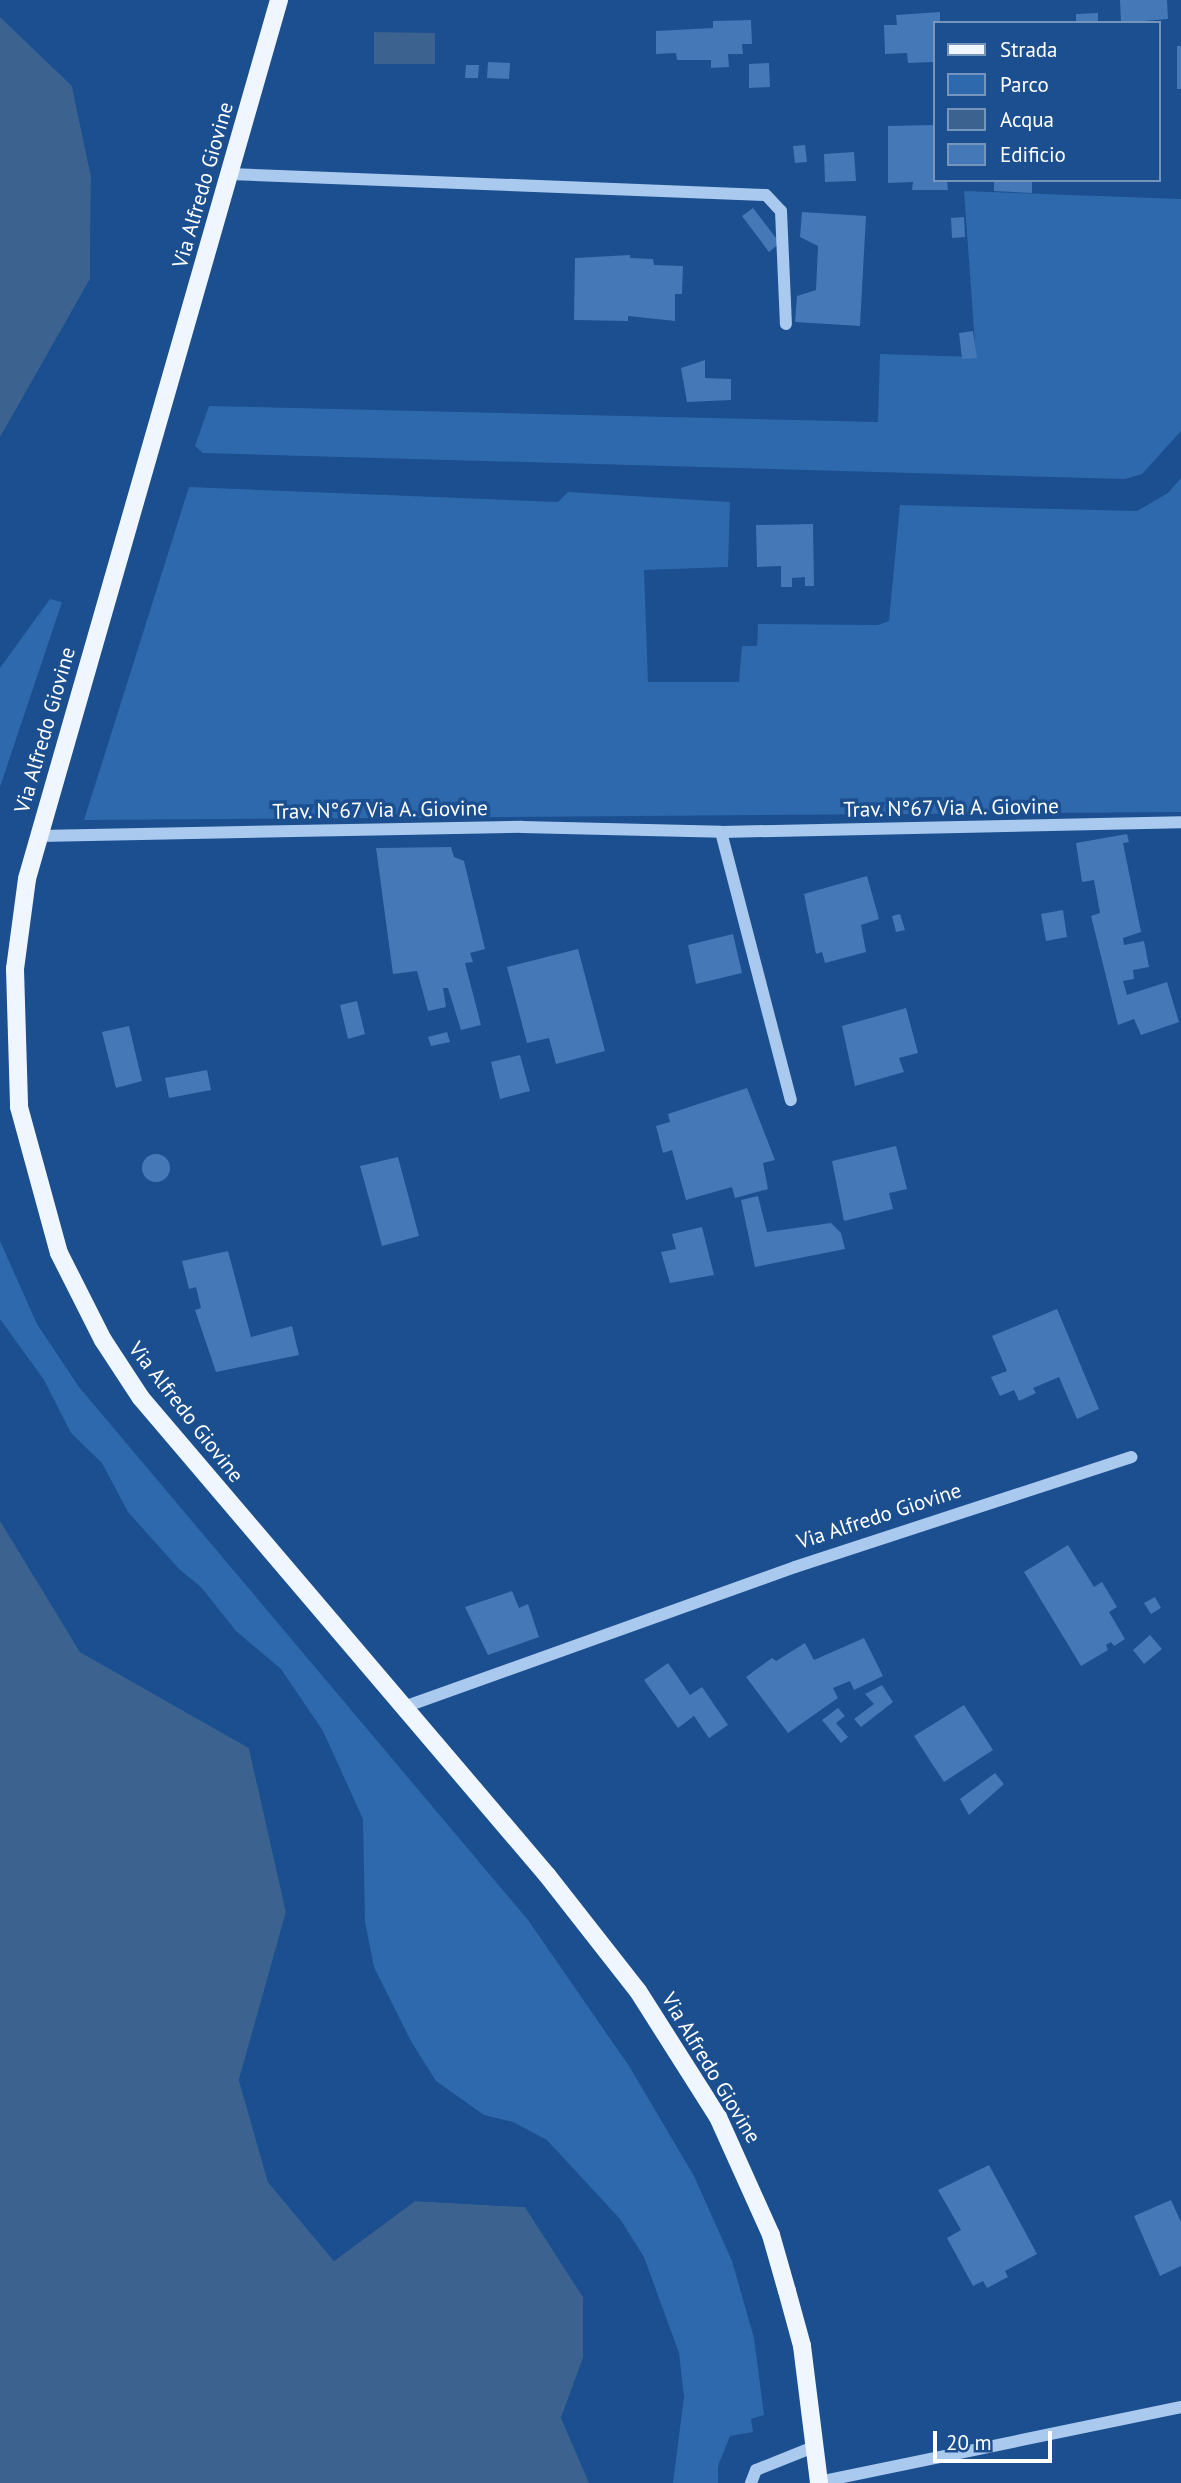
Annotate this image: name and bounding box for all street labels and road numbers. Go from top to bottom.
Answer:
street label: Via Alfredo Giovine [167,99,239,271]
street label: Via Alfredo Giovine [9,644,81,816]
street label: Trav. N°67 Via A. Giovine [840,793,1062,823]
street label: Trav. N°67 Via A. Giovine [269,795,491,825]
street label: Via Alfredo Giovine [123,1336,249,1488]
street label: Via Alfredo Giovine [793,1477,965,1555]
street label: Via Alfredo Giovine [656,1988,766,2148]

